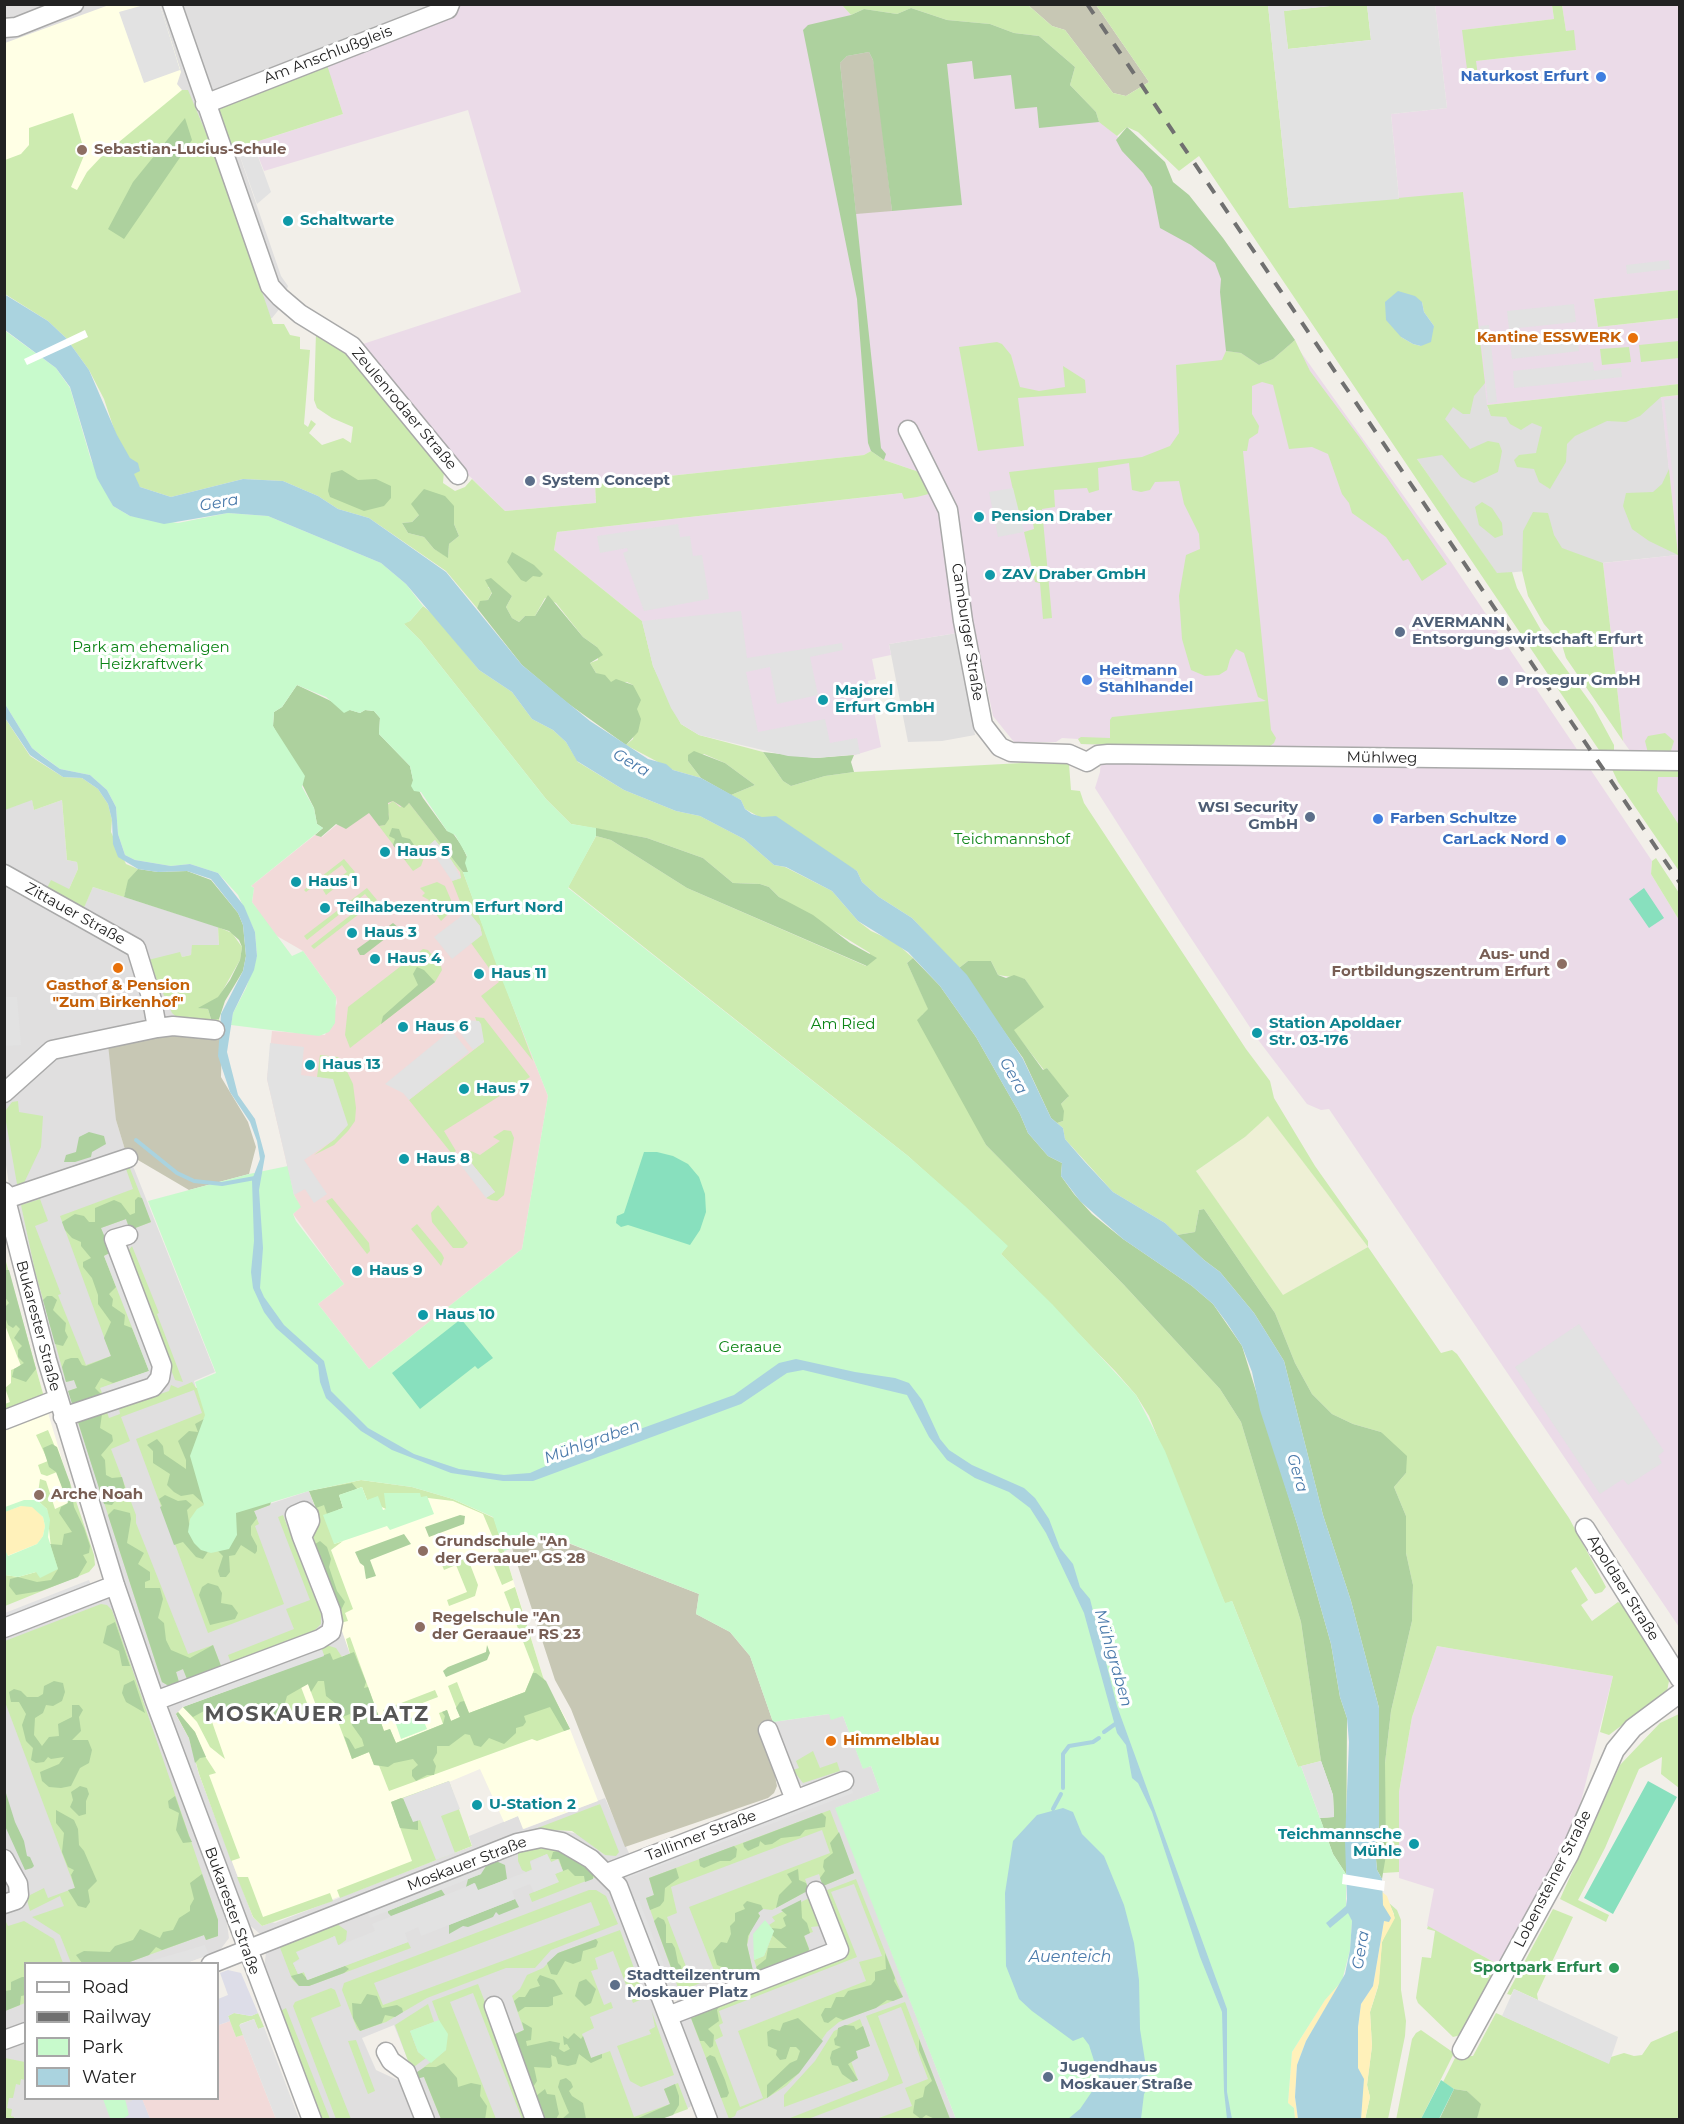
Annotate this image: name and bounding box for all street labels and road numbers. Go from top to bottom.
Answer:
street label: Am Anschlußgleis [261,22,395,88]
street label: Zeulenrodaer Straße [348,344,460,474]
street label: Camburger Straße [947,562,987,702]
street label: Mühlweg [1346,748,1418,768]
street label: Zittauer Straße [22,879,128,949]
street label: Bukarester Straße [12,1259,64,1393]
street label: Apoldaer Straße [1583,1532,1663,1644]
street label: Tallinner Straße [643,1807,759,1865]
street label: Lobensteiner Straße [1511,1807,1595,1951]
street label: Moskauer Straße [405,1833,529,1895]
street label: Bukarester Straße [201,1845,263,1977]

